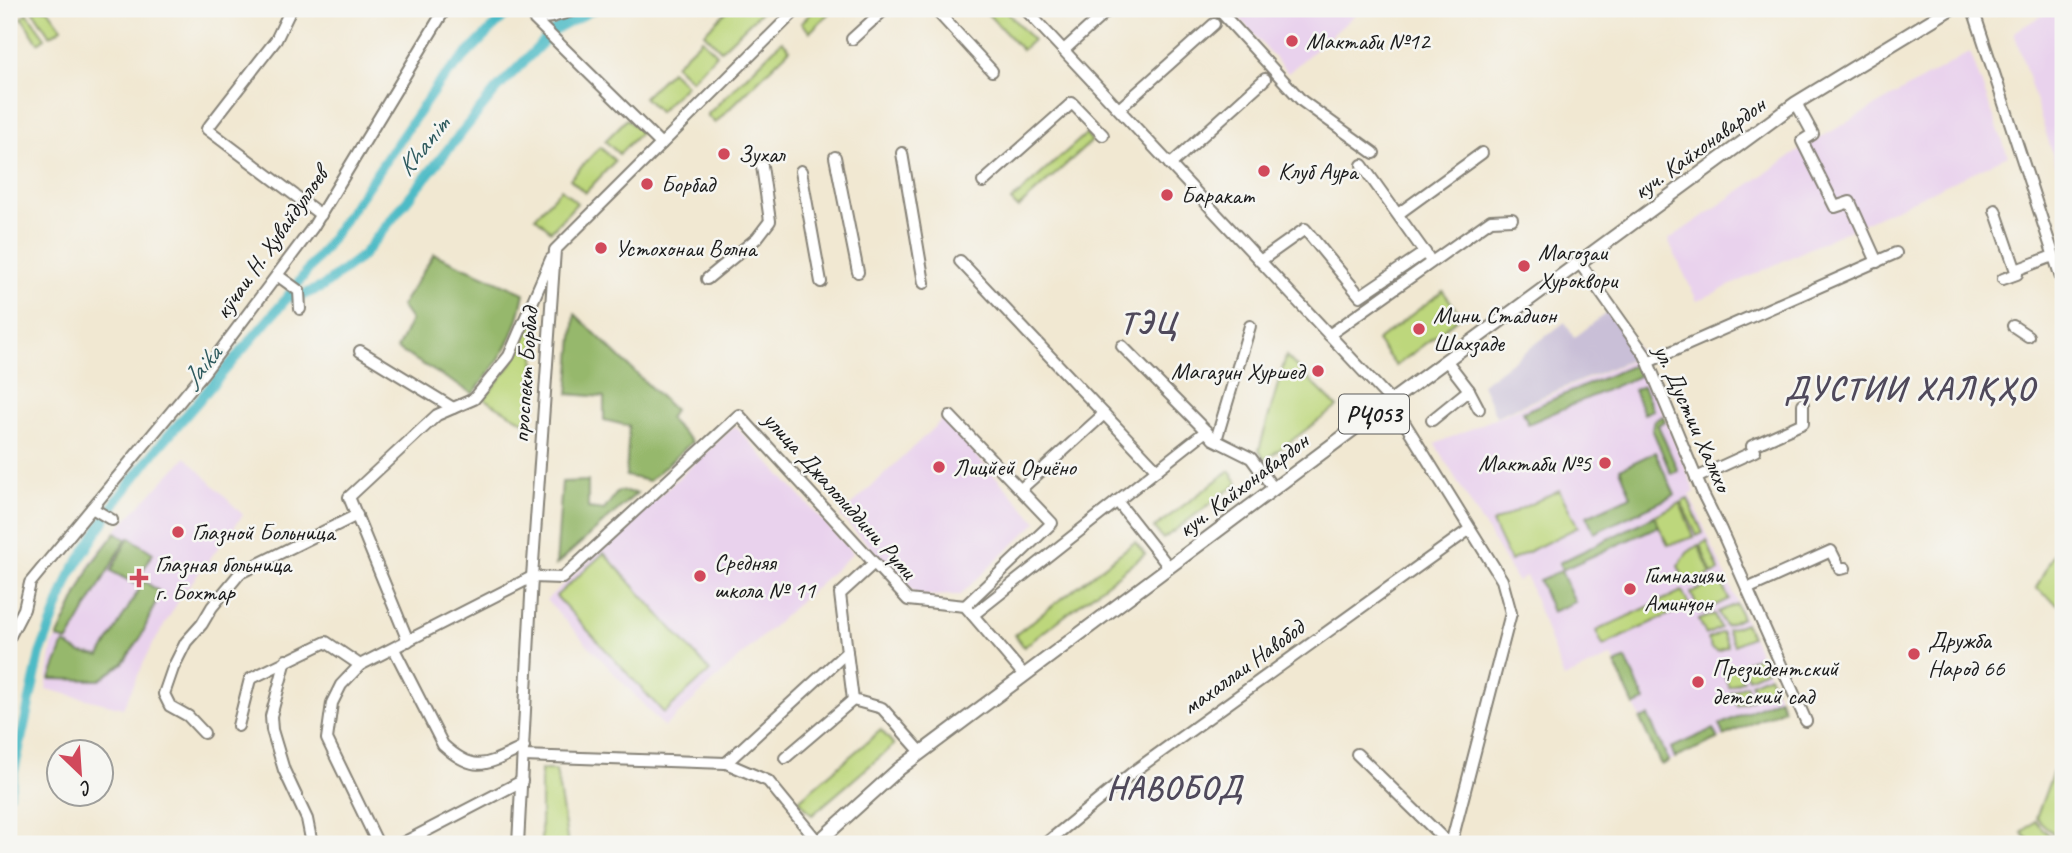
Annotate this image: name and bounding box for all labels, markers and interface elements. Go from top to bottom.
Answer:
place label: Мактаби №12 [1306,26,1432,56]
marker: Мактаби №12 [1284,33,1300,49]
street label: куч. Кайхонавардон [1627,89,1773,206]
water label: Khanim [389,107,459,183]
place label: Зухал [738,139,786,169]
marker: Зухал [716,146,732,162]
place label: Клуб Аура [1278,156,1360,186]
street label: кӯчаи Н. Ҳувайдуллоев [207,157,338,325]
marker: Клуб Аура [1256,163,1272,179]
place label: Борбад [661,169,718,199]
marker: Борбад [639,176,655,192]
place label: Баракат [1181,180,1255,210]
marker: Баракат [1159,187,1175,203]
place label: Устохонаи Волна [615,233,758,263]
place label: Магозаи Хуроквори [1538,237,1619,295]
marker: Устохонаи Волна [593,240,609,256]
marker: Магозаи Хуроквори [1516,258,1532,274]
place label: Мини Стадион Шахзаде [1433,300,1559,358]
district label: ТЭЦ [1120,302,1180,343]
street label: проспект Борбад [505,303,545,444]
marker: Мини Стадион Шахзаде [1411,321,1427,337]
water label: Jaika [174,336,231,395]
street label: ул. Дустии Халкхо [1646,338,1740,498]
place label: Магазин Хуршед [1171,356,1307,386]
marker: Магазин Хуршед [1310,363,1326,379]
district label: ДУСТИИ ХАЛҚҲО [1784,368,2037,409]
road number: РҶ053 [1339,394,1409,434]
street label: улица Джалолиддини Руми [755,403,925,587]
street label: куч. Кайхонавардон [1172,425,1316,544]
place label: Мактаби №5 [1478,448,1592,478]
place label: Лицйей Ориёно [953,452,1078,482]
marker: Мактаби №5 [1597,455,1613,471]
marker: Лицйей Ориёно [931,459,947,475]
place label: Глазной Больница [192,517,337,547]
marker: Глазной Больница [170,524,186,540]
place label: Средняя школа № 11 [714,547,816,605]
place label: Глазная больница г. Бохтар [155,549,293,607]
place label: Гимназияи Аминҷон [1644,560,1725,618]
marker: Глазная больница г. Бохтар [129,568,149,588]
marker: Средняя школа № 11 [692,568,708,584]
marker: Гимназияи Аминҷон [1622,581,1638,597]
street label: махаллаи Навобод [1176,611,1312,721]
place label: Дружба Народ 66 [1928,625,2006,683]
marker: Дружба Народ 66 [1906,646,1922,662]
place label: Президентский детский сад [1712,653,1840,711]
marker: Президентский детский сад [1690,674,1706,690]
north arrow [46,738,116,808]
district label: НАВОБОД [1106,767,1245,808]
text: С [75,775,96,801]

